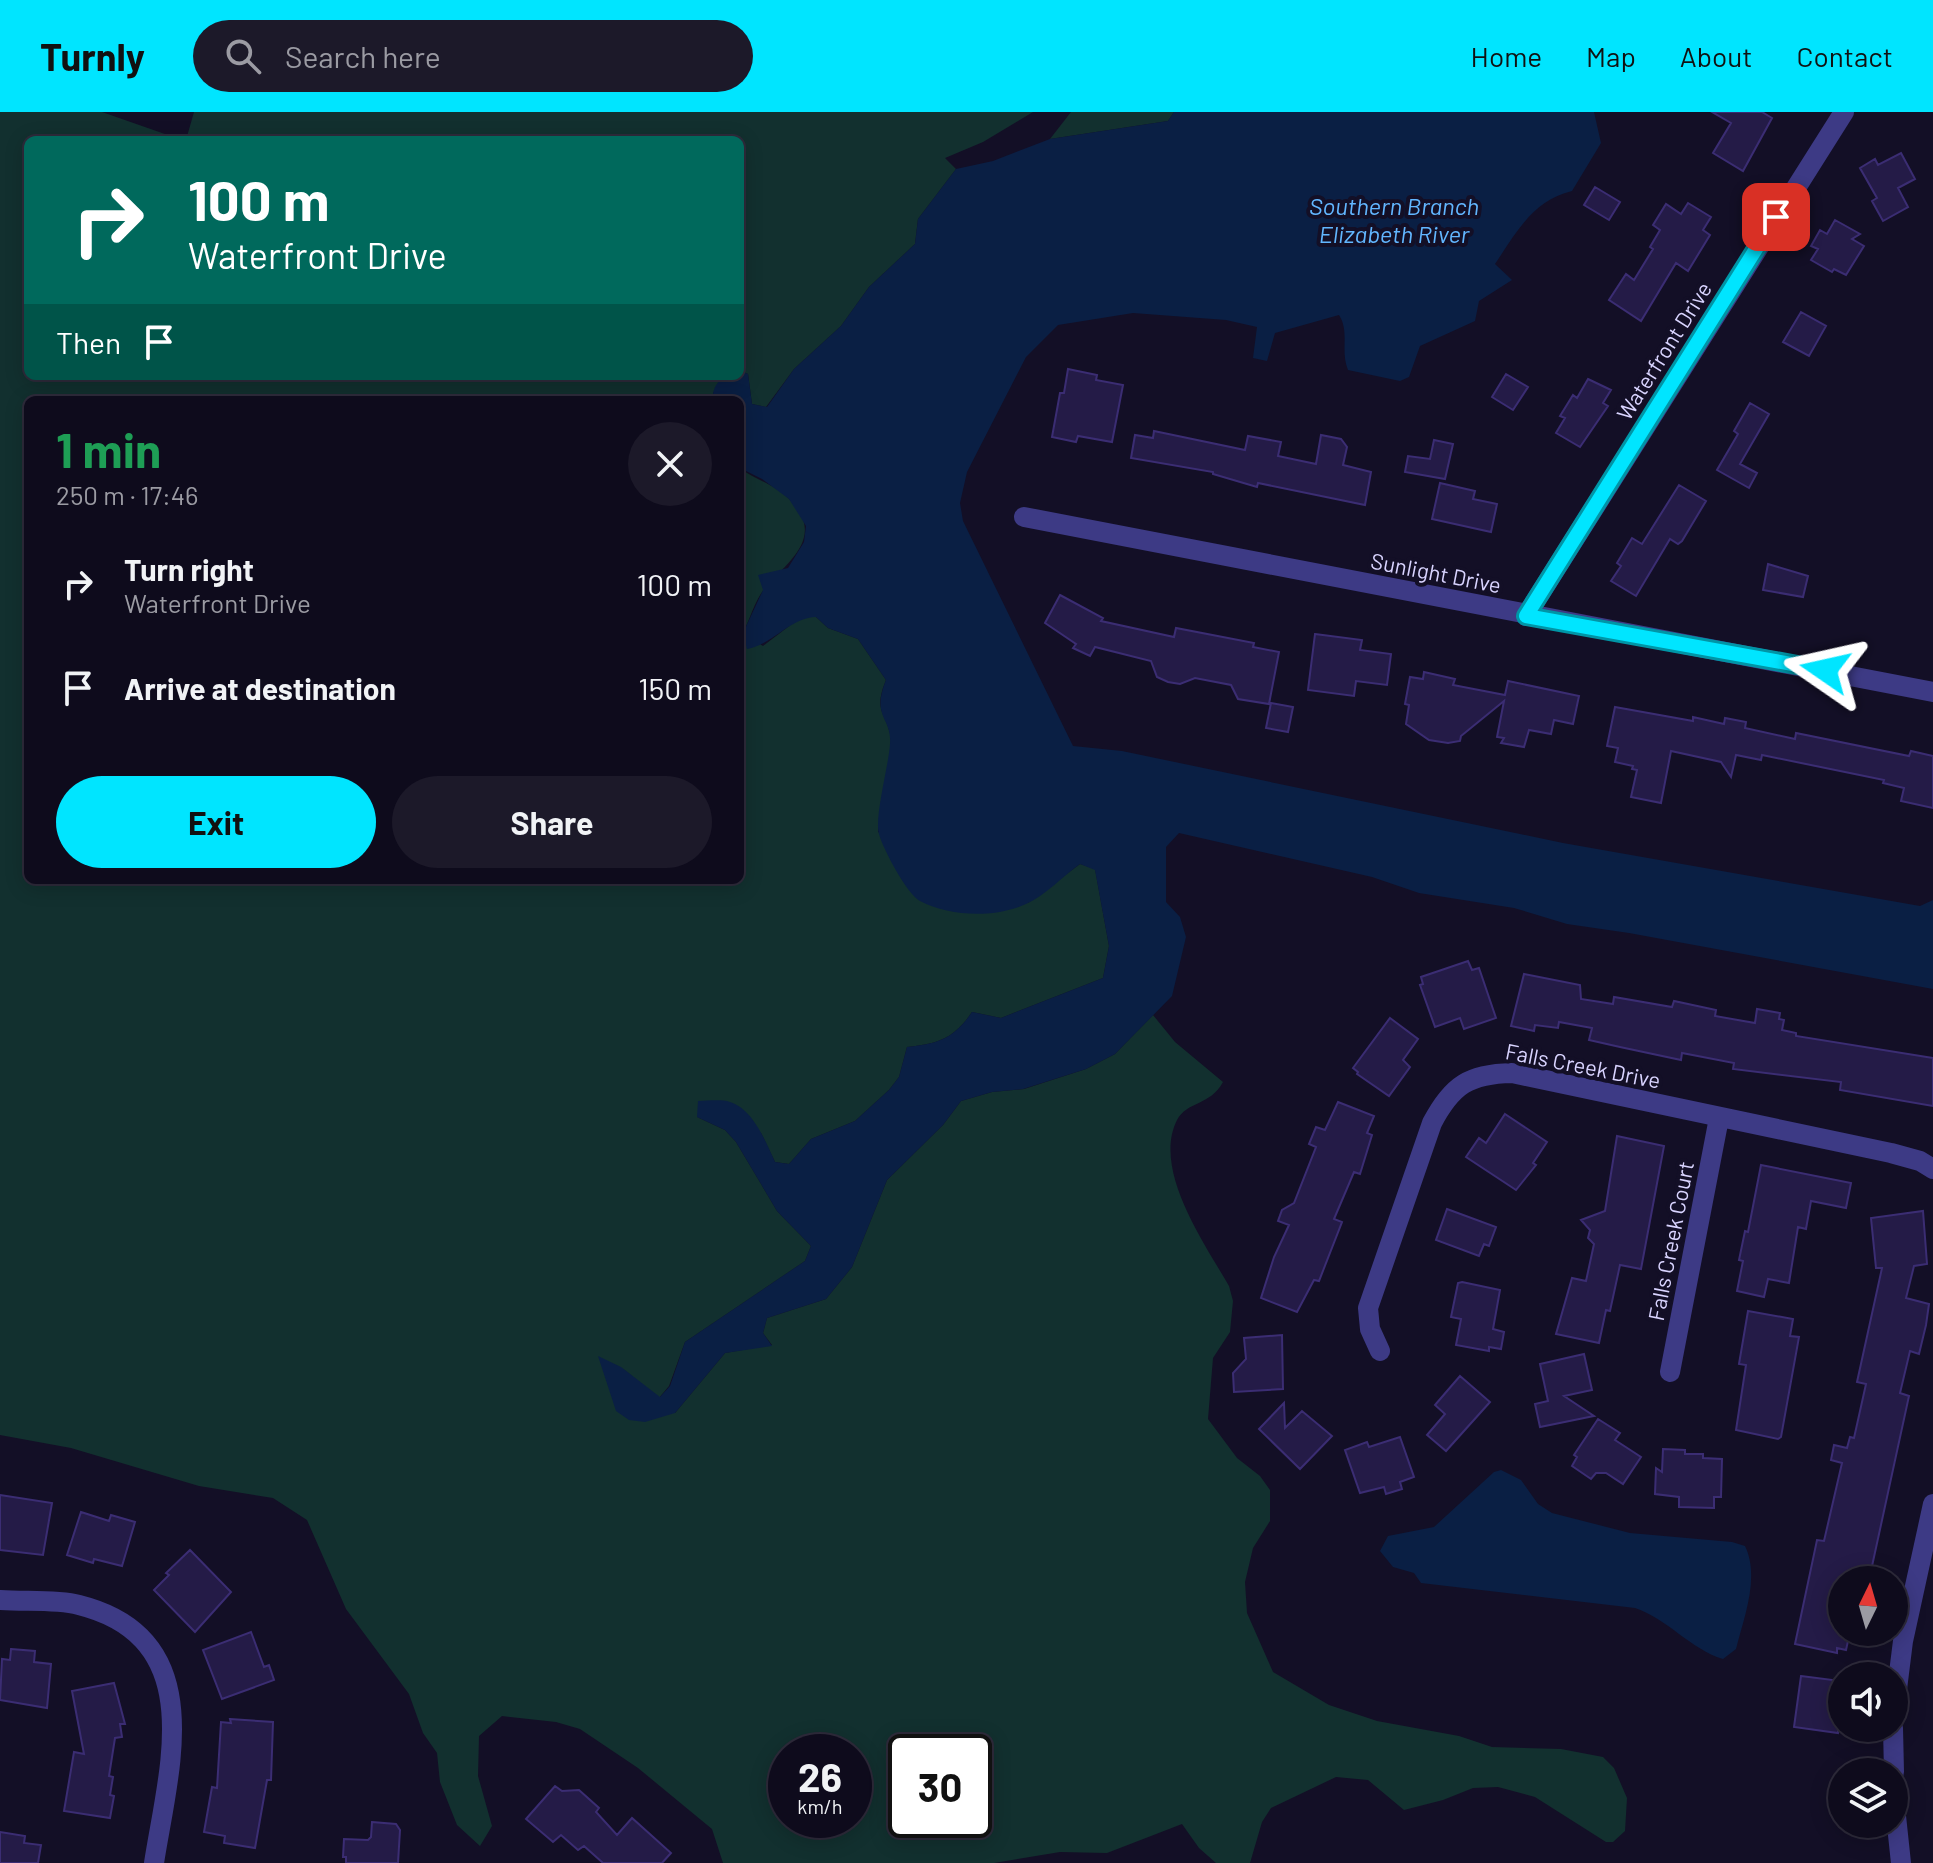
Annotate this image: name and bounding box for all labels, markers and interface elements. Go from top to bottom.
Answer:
search box [193,20,753,92]
text: Turnly [40,33,145,79]
icon: search [221,34,265,78]
text: Search here [285,38,441,74]
text: Home [1471,39,1542,73]
text: Map [1586,39,1636,73]
text: About [1680,39,1752,73]
text: Contact [1796,39,1893,73]
text: 100 m [188,165,330,232]
icon: right [56,168,160,272]
pin [1742,183,1810,251]
water label: Southern Branch Elizabeth River [1309,191,1479,248]
icon: arrive [1754,195,1798,239]
text: Waterfront Drive [188,233,447,276]
street label: Waterfront Drive [1610,277,1716,424]
icon: arrive [137,320,181,364]
text: Then [56,324,121,360]
text: 1 min [56,420,161,478]
button: close [628,422,712,506]
text: 250 m · 17:46 [56,479,198,510]
street label: Sunlight Drive [1369,547,1504,597]
text: Turn right [124,551,254,587]
icon: right [56,562,100,606]
text: 100 m [637,566,712,602]
text: Waterfront Drive [124,587,311,618]
position arrow [1783,628,1867,712]
icon: arrive [56,666,100,710]
text: Arrive at destination [124,670,396,706]
text: 150 m [638,670,712,706]
button: Exit [56,776,376,868]
button: Share [392,776,712,868]
street label: Falls Creek Drive [1504,1037,1663,1093]
street label: Falls Creek Court [1642,1159,1698,1323]
north arrow [1828,1566,1908,1646]
map controls [1828,1566,1908,1838]
button: sound [1828,1662,1908,1742]
speed limit sign: 30 [888,1734,992,1838]
text: 26 [798,1752,842,1800]
button: layers [1828,1758,1908,1838]
text: km/h [797,1794,843,1818]

